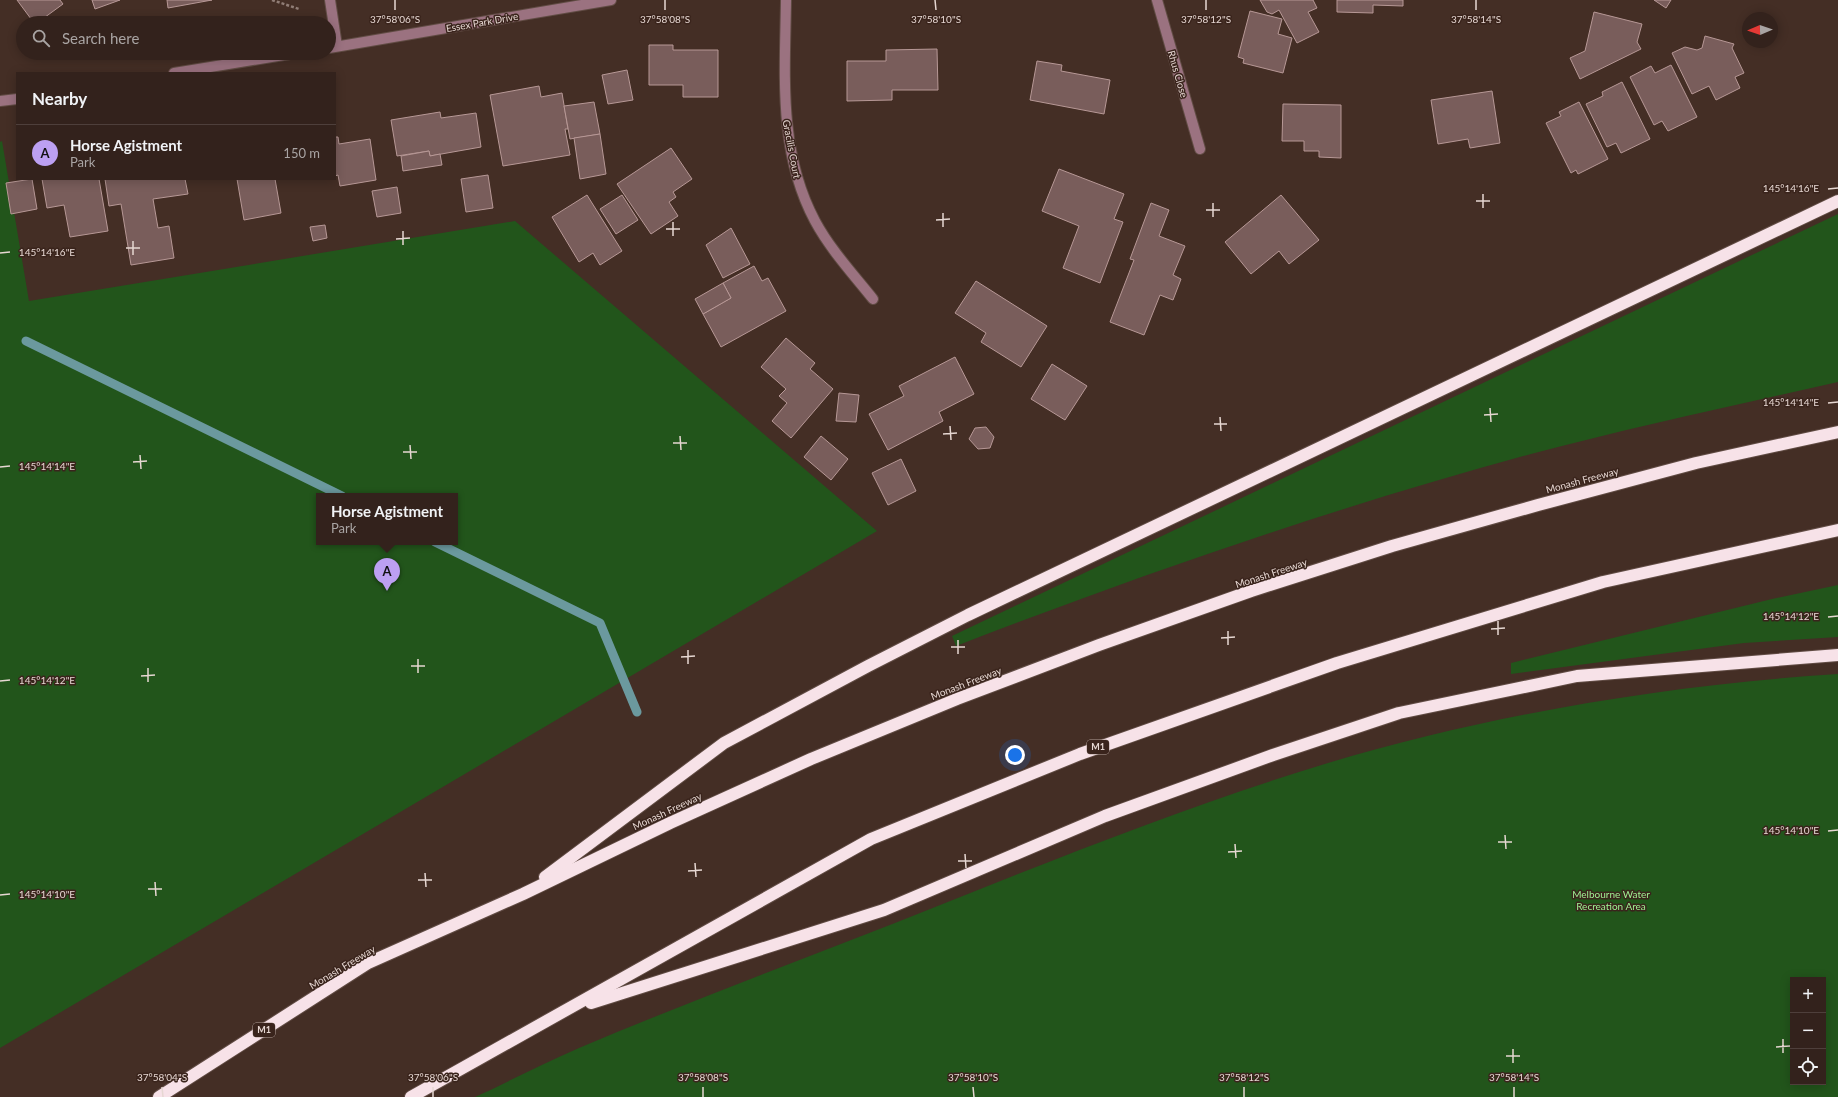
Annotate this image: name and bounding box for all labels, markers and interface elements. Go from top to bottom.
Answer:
street label: Essex Park Drive [445,10,519,34]
north arrow [1742,12,1778,48]
text: 37°58'06"S [370,13,420,25]
text: 37°58'08"S [640,13,690,25]
text: 37°58'10"S [911,13,961,25]
text: 37°58'12"S [1181,13,1231,25]
text: 37°58'14"S [1451,13,1501,25]
search box [16,16,336,60]
icon: search [30,27,52,49]
text: Search here [62,29,139,47]
street label: Rhus Close [1166,49,1190,99]
text: Nearby [32,88,87,109]
street label: Gracilis Court [780,119,804,180]
text: Horse Agistment [70,136,182,154]
text: A [40,145,50,161]
text: 150 m [283,145,320,161]
text: Park [70,154,95,170]
text: 145°14'16"E [1763,182,1819,194]
text: 145°14'16"E [19,246,75,258]
text: 145°14'14"E [1763,396,1819,408]
text: 145°14'14"E [19,460,75,472]
street label: Monash Freeway [1544,464,1620,495]
popup [316,493,458,545]
text: Horse Agistment [331,502,443,520]
text: Park [331,520,356,536]
street label: Monash Freeway [1234,555,1309,590]
pin: A [374,558,400,591]
text: 145°14'12"E [1763,610,1819,622]
street label: Monash Freeway [929,664,1004,702]
text: 145°14'12"E [19,674,75,686]
road number: M1 [1087,740,1109,754]
your location [1005,745,1025,765]
street label: Monash Freeway [631,789,704,832]
text: 145°14'10"E [1763,824,1819,836]
text: 145°14'10"E [19,888,75,900]
park label: Melbourne Water Recreation Area [1572,888,1650,912]
street label: Monash Freeway [307,942,378,991]
map controls [1790,977,1826,1085]
button: + [1790,977,1826,1013]
button: − [1790,1013,1826,1049]
road number: M1 [253,1023,275,1037]
button: locate [1790,1049,1826,1085]
text: 37°58'04"S [137,1071,187,1083]
text: 37°58'06"S [408,1071,458,1083]
text: 37°58'08"S [678,1071,728,1083]
text: 37°58'10"S [948,1071,998,1083]
text: 37°58'12"S [1219,1071,1269,1083]
text: 37°58'14"S [1489,1071,1539,1083]

